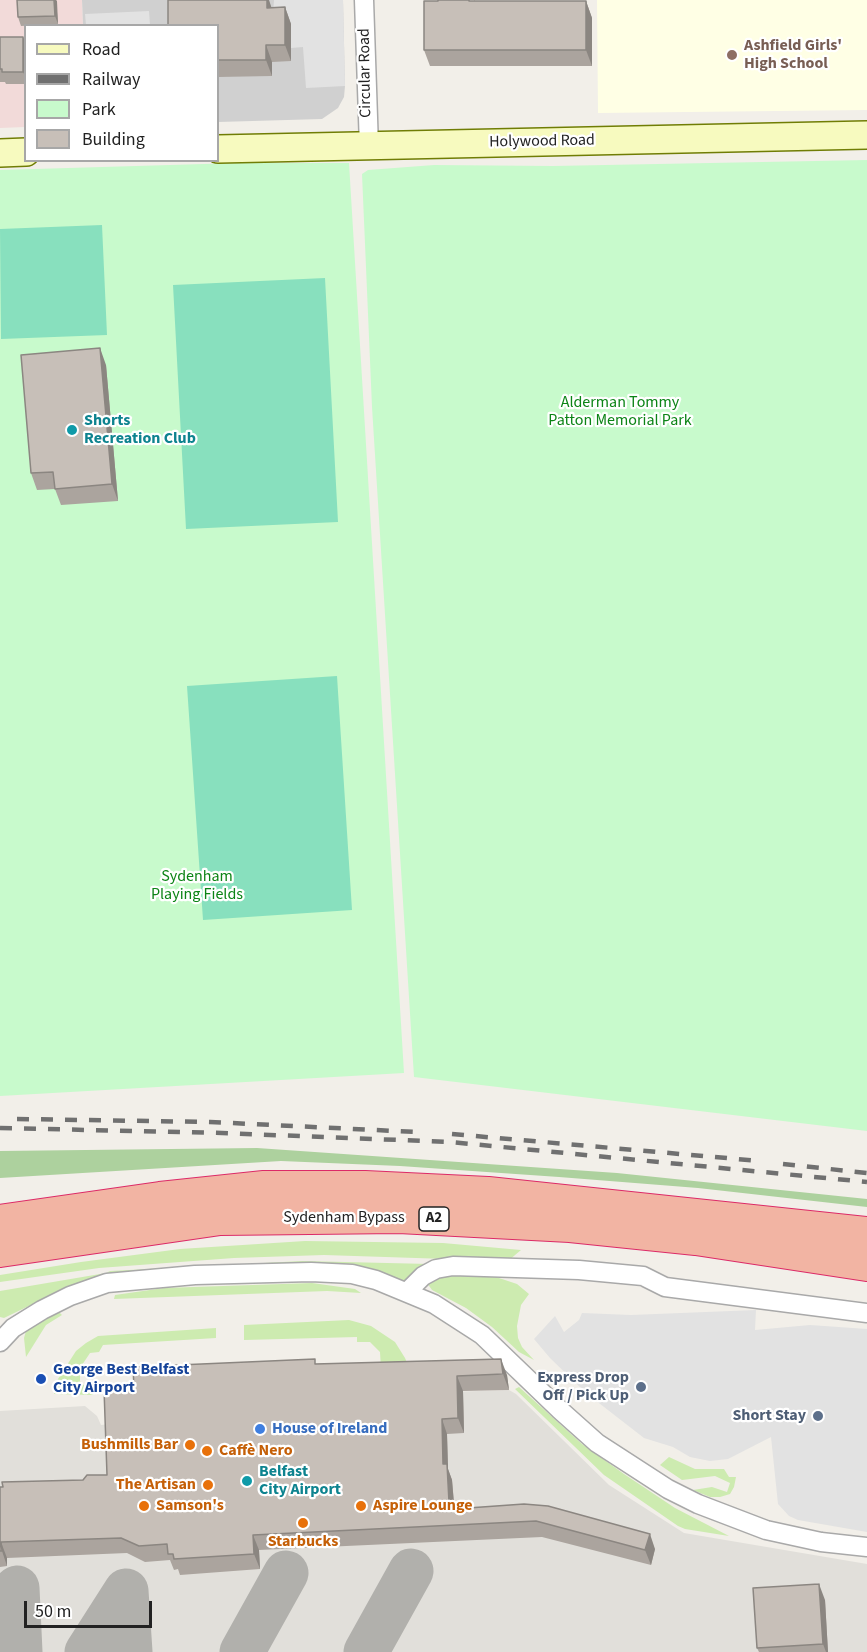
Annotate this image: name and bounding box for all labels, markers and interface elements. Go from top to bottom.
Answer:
legend [24,24,219,162]
street label: Circular Road [356,28,376,118]
place label: Ashfield Girls' High School [744,36,842,74]
text: Road [82,37,121,62]
marker: Ashfield Girls' High School [725,48,739,62]
text: Railway [82,67,141,92]
text: Park [82,97,116,122]
text: Building [82,127,145,152]
street label: Holywood Road [489,131,595,153]
park label: Alderman Tommy Patton Memorial Park [548,393,692,431]
place label: Shorts Recreation Club [84,411,196,449]
marker: Shorts Recreation Club [65,423,79,437]
park label: Sydenham Playing Fields [151,867,243,905]
road number: A2 [419,1207,449,1231]
street label: Sydenham Bypass [283,1208,405,1228]
place label: George Best Belfast City Airport [53,1360,189,1398]
place label: Express Drop Off / Pick Up [537,1368,629,1406]
marker: George Best Belfast City Airport [34,1372,48,1386]
marker: Express Drop Off / Pick Up [634,1380,648,1394]
place label: Short Stay [732,1406,806,1426]
marker: Short Stay [811,1409,825,1423]
place label: House of Ireland [272,1419,387,1439]
marker: House of Ireland [253,1422,267,1436]
place label: Bushmills Bar [81,1435,178,1455]
marker: Bushmills Bar [183,1438,197,1452]
place label: Caffè Nero [219,1441,293,1461]
marker: Caffè Nero [200,1444,214,1458]
place label: Belfast City Airport [259,1462,341,1500]
marker: Belfast City Airport [240,1474,254,1488]
place label: The Artisan [116,1475,196,1495]
marker: The Artisan [201,1478,215,1492]
place label: Samson's [156,1496,224,1516]
place label: Aspire Lounge [373,1496,472,1516]
marker: Samson's [137,1499,151,1513]
marker: Aspire Lounge [354,1499,368,1513]
marker: Starbucks [296,1516,310,1530]
place label: Starbucks [268,1532,338,1552]
scale bar [27,1589,154,1627]
text: 50 m [35,1599,71,1624]

